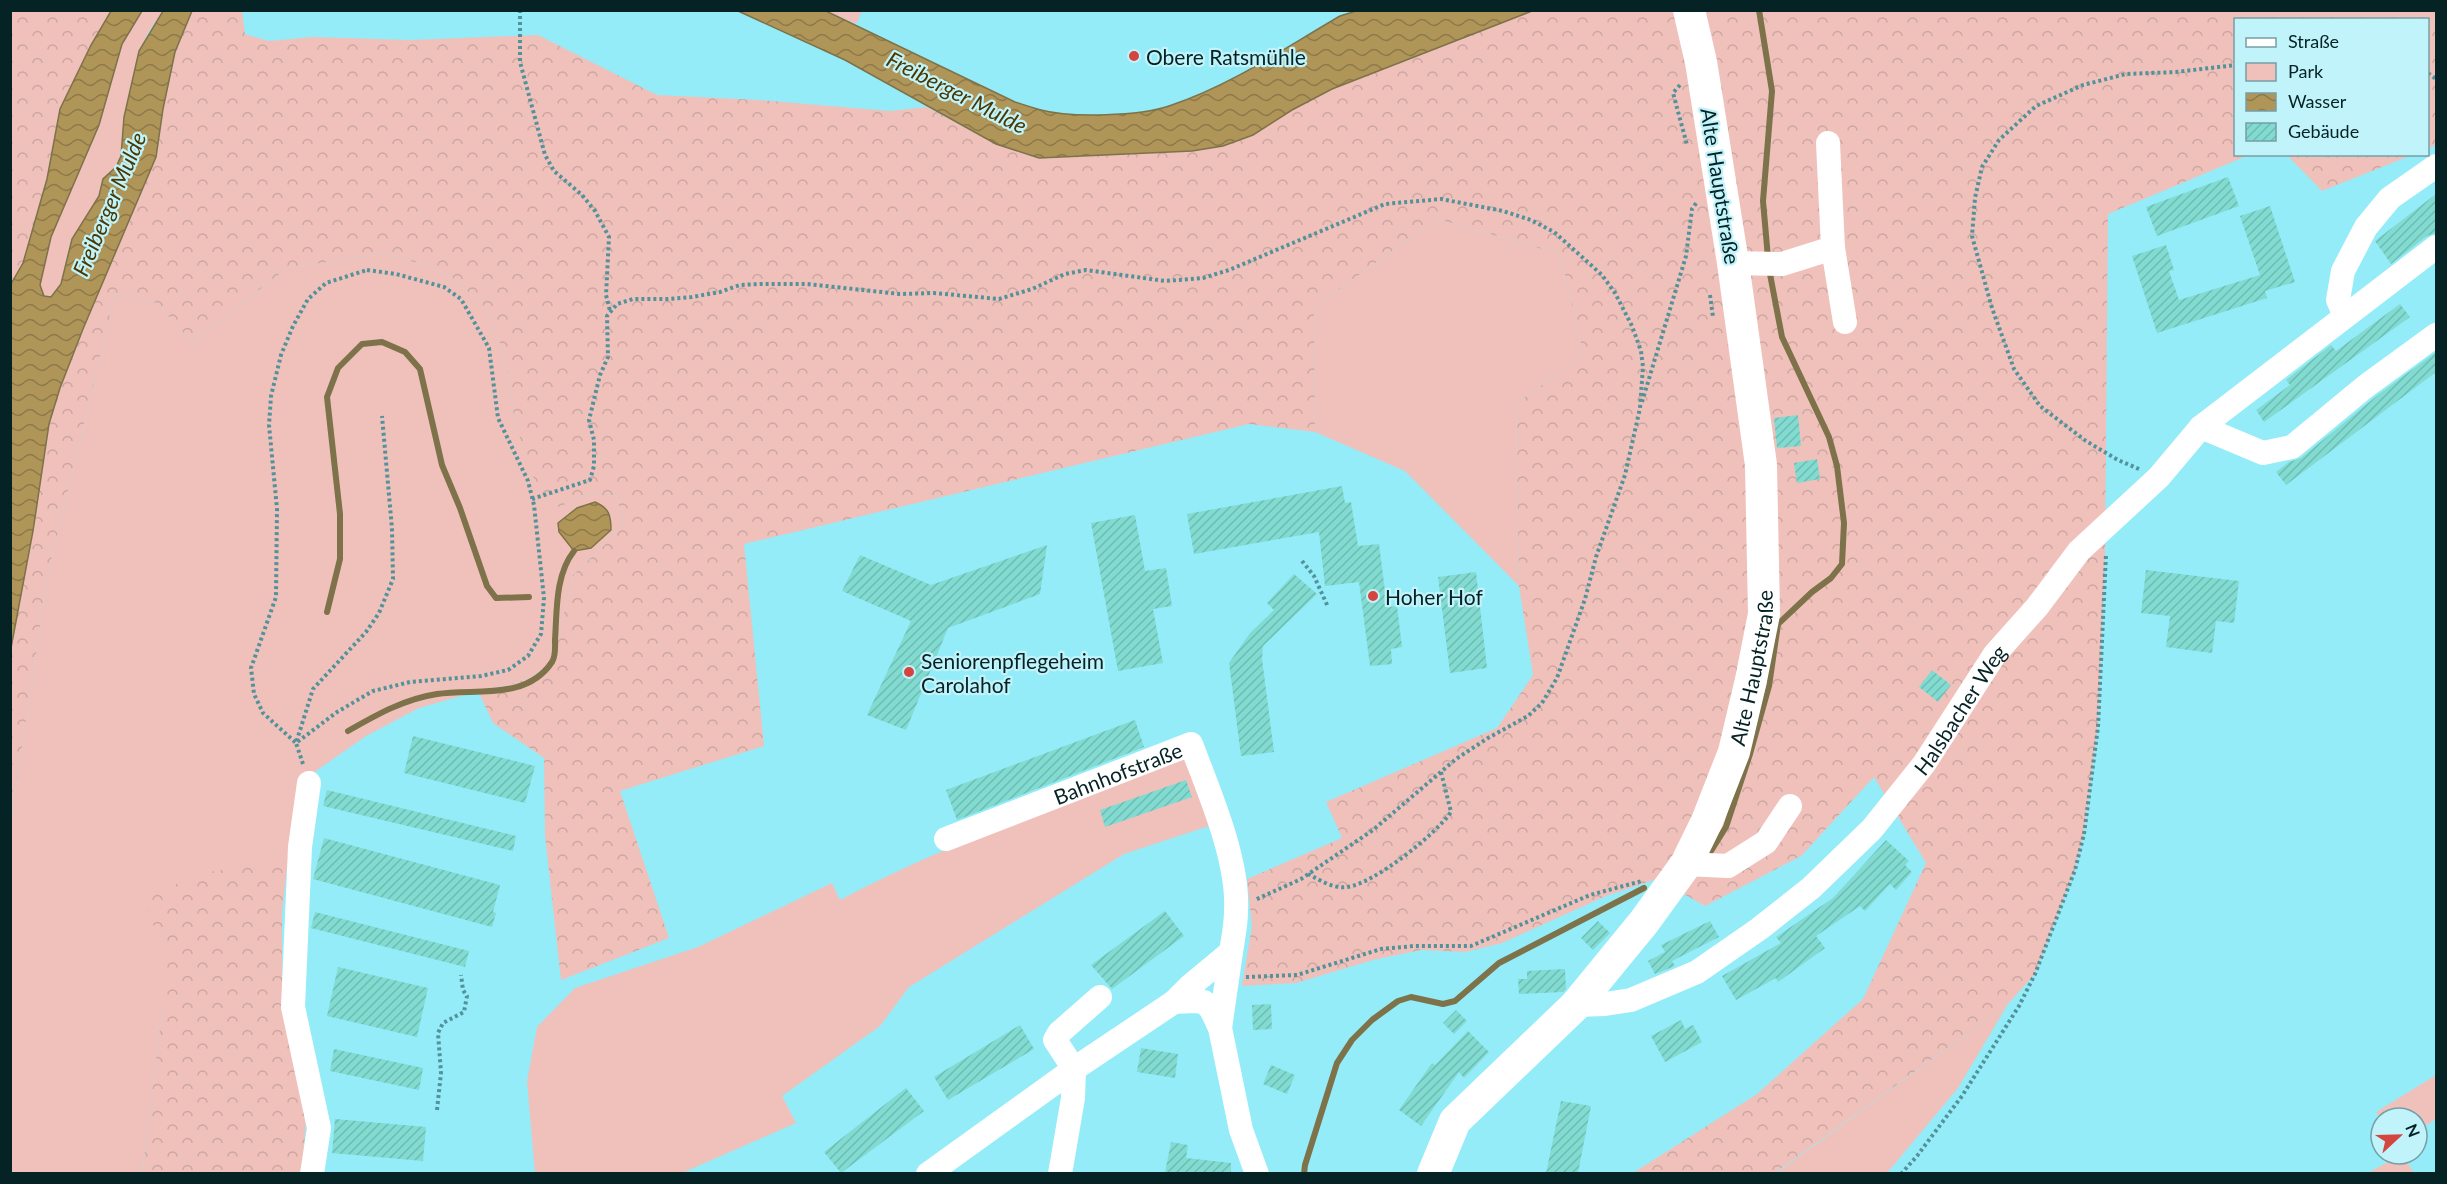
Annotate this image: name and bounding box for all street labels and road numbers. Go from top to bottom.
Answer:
street label: Alte Hauptstraße [1696,106,1746,266]
street label: Alte Hauptstraße [1723,590,1776,748]
street label: Halsbacher Weg [1908,639,2011,780]
street label: Bahnhofstraße [1050,736,1185,809]

